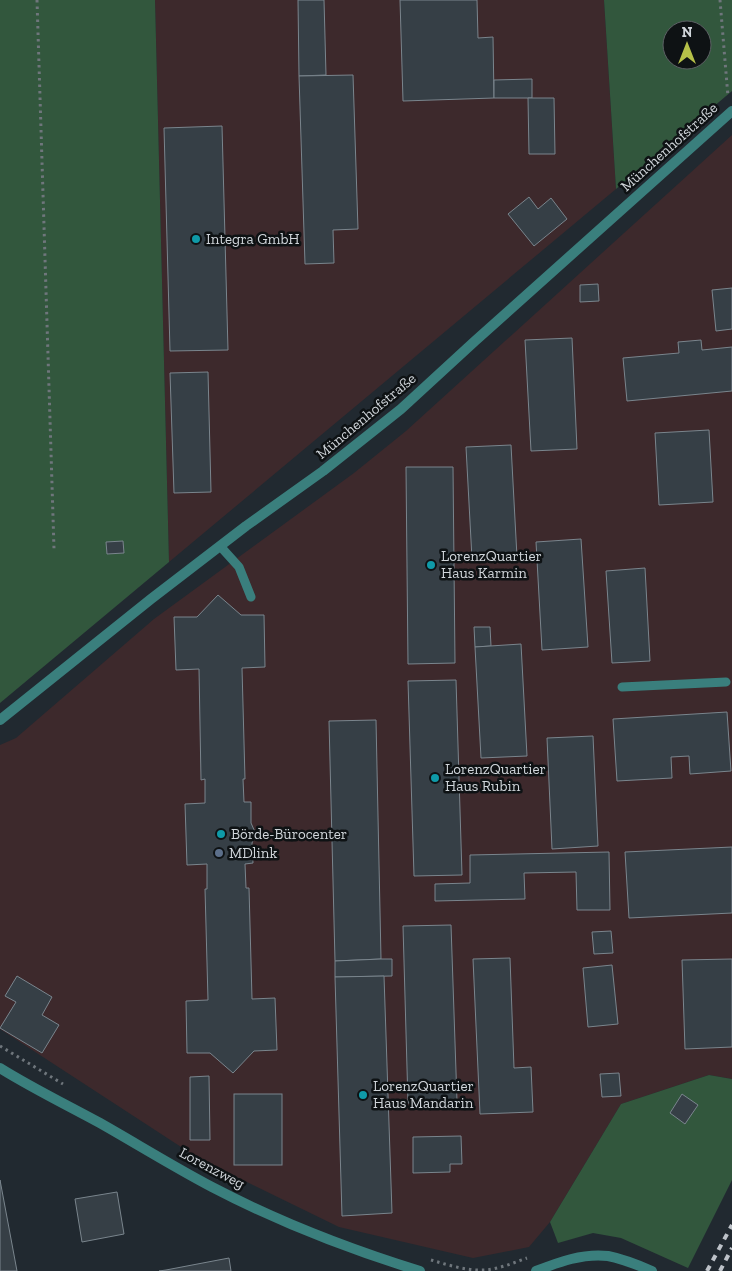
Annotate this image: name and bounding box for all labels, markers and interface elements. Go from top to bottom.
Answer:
north arrow [662,20,712,70]
text: N [682,24,693,41]
street label: Münchenhofstraße [617,99,721,195]
place label: Integra GmbH [206,230,300,248]
marker: Integra GmbH [190,233,202,245]
street label: Münchenhofstraße [313,369,419,463]
place label: LorenzQuartier Haus Karmin [441,547,542,582]
marker: LorenzQuartier Haus Karmin [425,559,437,571]
place label: LorenzQuartier Haus Rubin [445,760,546,795]
marker: LorenzQuartier Haus Rubin [429,772,441,784]
place label: Börde-Bürocenter [231,825,347,843]
marker: Börde-Bürocenter [215,828,227,840]
place label: MDlink [229,844,277,862]
marker: MDlink [213,847,225,859]
place label: LorenzQuartier Haus Mandarin [373,1077,474,1112]
marker: LorenzQuartier Haus Mandarin [357,1089,369,1101]
street label: Lorenzweg [176,1143,248,1193]

